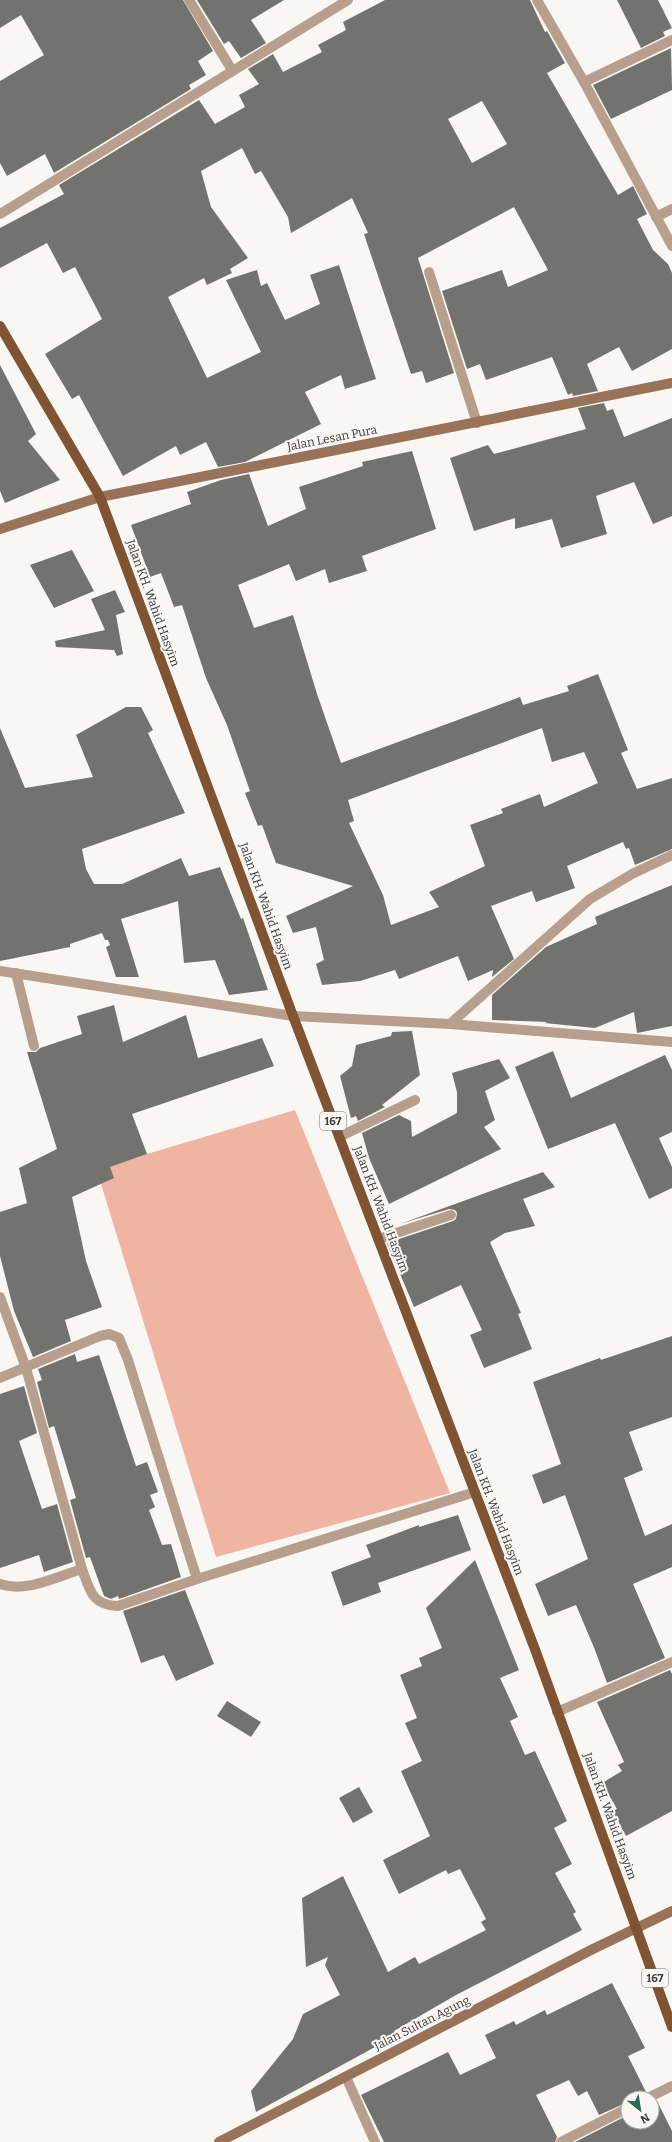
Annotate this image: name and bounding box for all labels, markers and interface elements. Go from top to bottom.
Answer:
street label: Jalan Lesan Pura [285,422,379,454]
street label: Jalan KH. Wahid Hasyim [123,537,183,669]
street label: Jalan KH. Wahid Hasyim [236,840,296,972]
road number: 167 [320,1112,346,1130]
street label: Jalan KH. Wahid Hasyim [350,1143,412,1274]
street label: Jalan KH. Wahid Hasyim [465,1446,527,1577]
street label: Jalan KH. Wahid Hasyim [580,1750,640,1882]
road number: 167 [642,1969,668,1987]
street label: Jalan Sultan Agung [371,1993,472,2054]
north arrow [620,2090,660,2130]
text: N [637,2110,652,2126]

